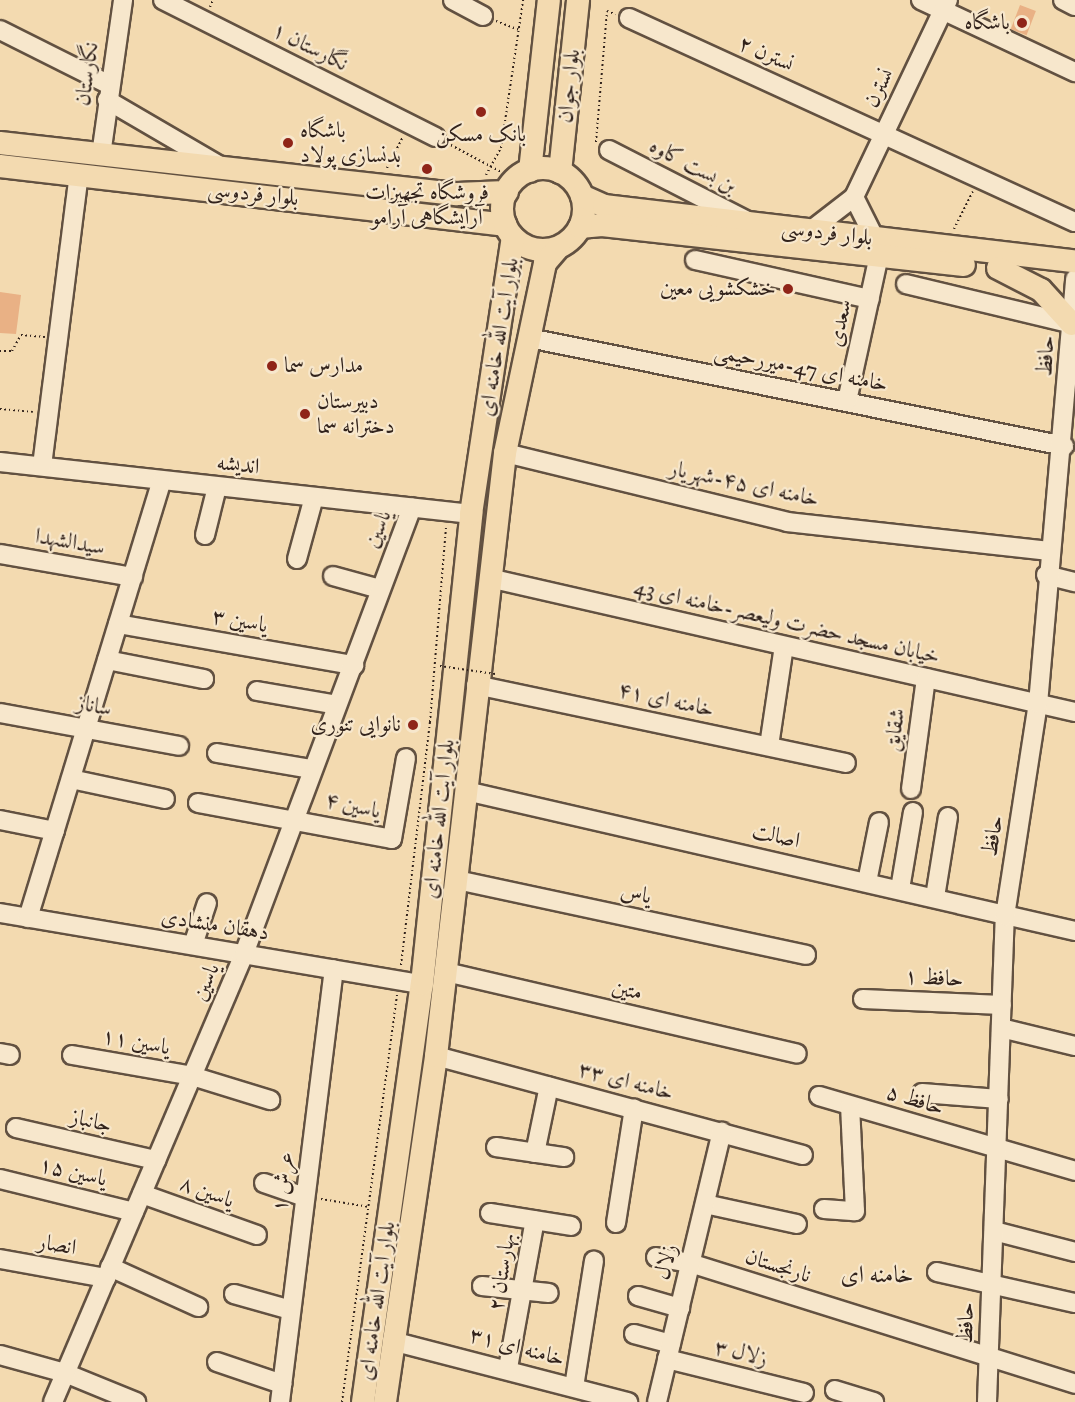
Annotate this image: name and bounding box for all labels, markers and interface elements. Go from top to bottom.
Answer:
place label: باشگاه [964,10,1010,36]
marker: باشگاه [1015,16,1029,30]
street label: نگارستان ۱ [268,17,352,77]
street label: نسترن ۲ [734,30,798,78]
street label: نگارستان [69,40,105,108]
street label: بلوار جوان [552,48,586,124]
street label: نسترن [858,64,900,112]
marker: بانک مسکن [474,105,488,119]
place label: باشگاه بدنسازی پولاد [300,117,401,168]
place label: بانک مسکن [436,122,526,148]
street label: بن بست کاوه [645,133,741,199]
marker: باشگاه بدنسازی پولاد [281,136,295,150]
marker: فروشگاه تجهیزات آرایشگاهی آرامو [420,162,434,176]
street label: بلوار فردوسی [206,176,300,212]
place label: فروشگاه تجهیزات آرایشگاهی آرامو [365,179,489,230]
street label: بلوار فردوسی [780,214,874,252]
street label: بلوار آیت الله خامنه ای [473,256,525,418]
place label: خشکشویی معین [660,276,776,302]
marker: خشکشویی معین [781,282,795,296]
street label: سعدی [822,297,858,349]
street label: حافظ [1032,335,1060,377]
street label: خامنه ای 47-میررحیمی [712,338,890,398]
place label: مدارس سما [284,353,363,379]
marker: مدارس سما [265,359,279,373]
place label: دبیرستان دخترانه سما [317,388,395,440]
marker: دبیرستان دخترانه سما [298,407,312,421]
street label: اندیشه [215,450,261,480]
street label: خامنه ای ۴۵-شهریار [667,455,821,513]
street label: یاسین [359,506,397,552]
street label: سیدالشهدا [33,523,107,561]
street label: خیابان مسجد حضرت ولیعصر-خامنه ای 43 [632,574,942,670]
street label: یاسین ۳ [210,603,270,639]
street label: خامنه ای ۴۱ [616,677,716,723]
street label: ساناز [74,690,114,722]
street label: شقایق [879,707,911,753]
place label: نانوایی تنوری [310,712,401,738]
marker: نانوایی تنوری [406,718,420,732]
street label: بلوار آیت الله خامنه ای [417,738,461,900]
street label: یاسین ۴ [323,787,383,825]
street label: حافظ [977,813,1009,859]
street label: اصالت [749,818,803,854]
street label: یاس [618,878,654,910]
street label: دهقان منشادی [159,903,271,947]
street label: یاسین [186,959,226,1005]
street label: حافظ ۱ [904,963,964,993]
street label: متین [609,974,645,1006]
street label: یاسین ۱۱ [100,1023,172,1061]
street label: خامنه ای ۳۳ [576,1056,676,1106]
street label: حافظ ۵ [883,1079,947,1121]
street label: جانباز [68,1103,114,1139]
street label: عرش ۱ [266,1150,300,1214]
street label: یاسین ۱۵ [36,1151,110,1193]
street label: یاسین ۸ [176,1170,238,1214]
street label: بلوار آیت الله خامنه ای [353,1220,401,1382]
street label: انصار [36,1229,78,1261]
street label: بهارستان ۲ [483,1231,521,1313]
street label: زلال [649,1241,683,1283]
street label: نارنجستان [742,1243,814,1289]
district label: خامنه ای [840,1262,914,1290]
street label: حافظ [952,1302,980,1344]
street label: خامنه ای ۳۱ [467,1322,567,1372]
street label: ۳ زلال [712,1334,770,1372]

